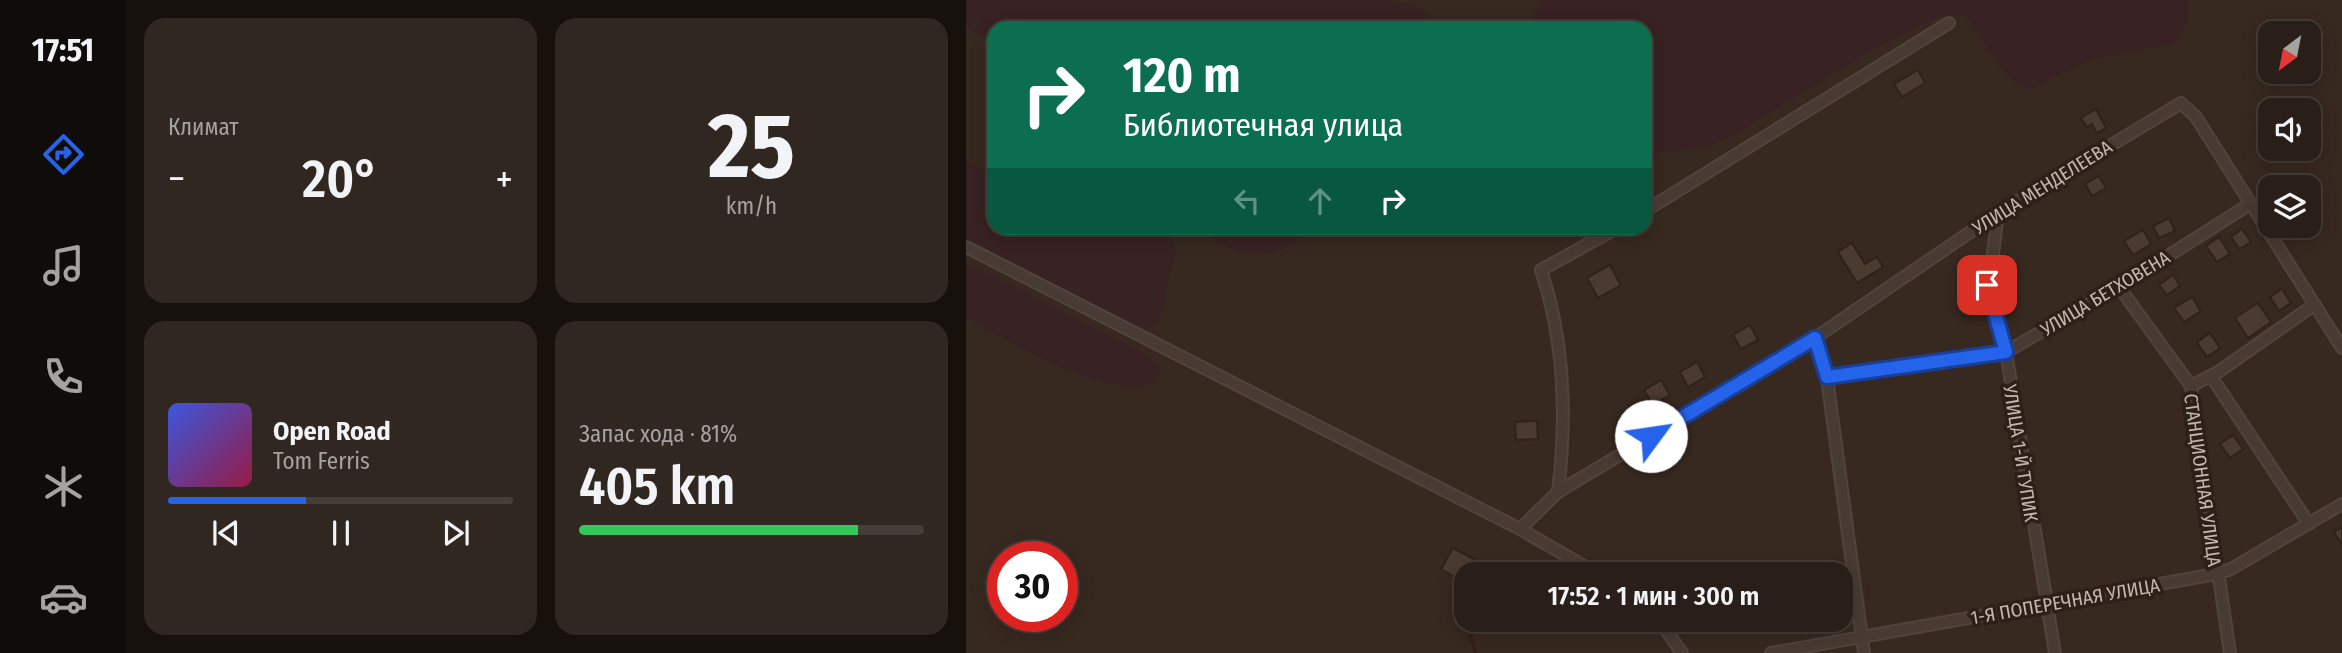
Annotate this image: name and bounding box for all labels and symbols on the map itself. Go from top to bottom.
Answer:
north arrow [2258,21,2320,84]
street label: УЛИЦА МЕНДЕЛЕЕВА [1967,135,2116,240]
street label: УЛИЦА БЕТХОВЕНА [2036,246,2174,342]
pin [1957,255,2017,315]
street label: УЛИЦА 1-Й ТУПИК [1998,382,2043,524]
street label: СТАНЦИОННАЯ УЛИЦА [2179,392,2226,568]
position arrow [1614,399,1688,473]
speed limit sign: 30 [987,541,1078,632]
street label: 1-Я ПОПЕРЕЧНАЯ УЛИЦА [1969,574,2161,629]

